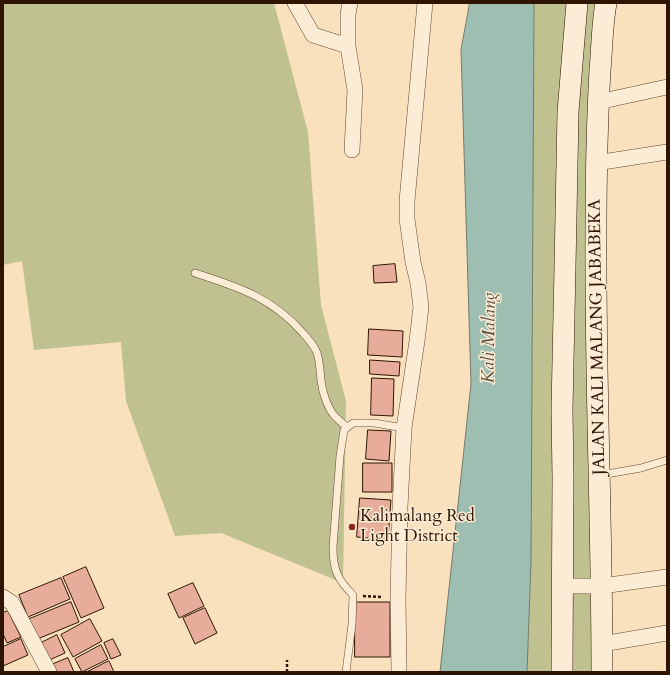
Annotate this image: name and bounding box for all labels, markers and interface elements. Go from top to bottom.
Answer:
street label: JALAN KALI MALANG JABABEKA [585,199,611,475]
water label: Kali Malang [478,292,502,384]
place label: Kalimalang Red Light District [360,507,475,547]
marker: Kalimalang Red Light District [347,522,357,532]

